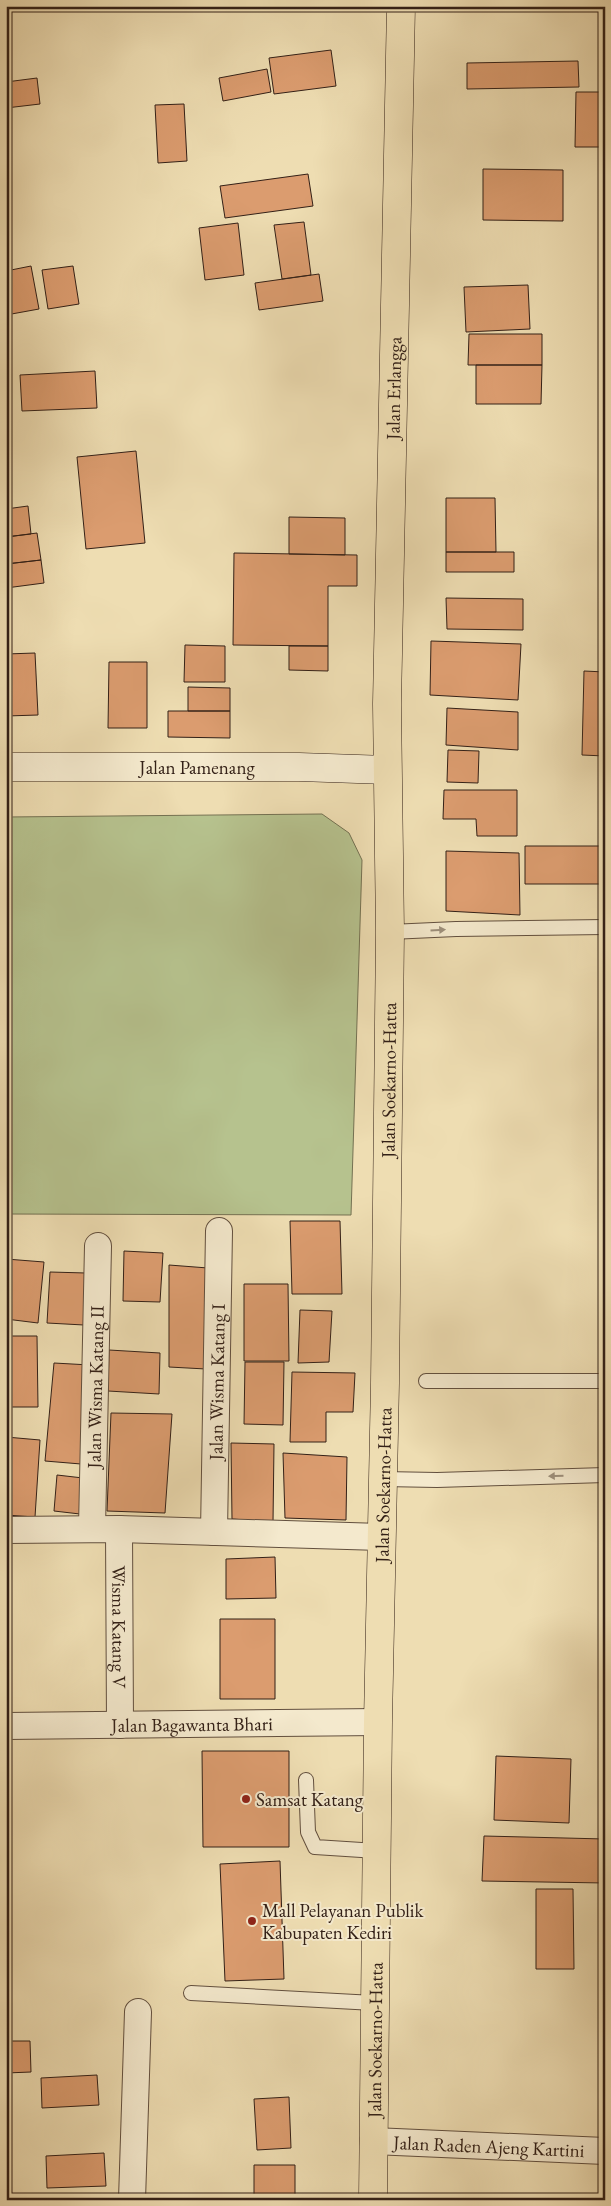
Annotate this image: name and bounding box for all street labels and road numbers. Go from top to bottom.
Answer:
street label: Jalan Erlangga [380,336,407,442]
street label: Jalan Pamenang [137,755,255,780]
street label: Jalan Soekarno-Hatta [375,1002,402,1160]
street label: Jalan Wisma Katang I [203,1303,230,1463]
street label: Jalan Wisma Katang II [81,1305,109,1471]
street label: Jalan Soekarno-Hatta [369,1407,397,1565]
street label: Wisma Katang V [107,1565,132,1689]
street label: Jalan Bagawanta Bhari [109,1711,273,1737]
street label: Jalan Soekarno-Hatta [361,1962,388,2120]
street label: Jalan Raden Ajeng Kartini [391,2129,585,2163]

